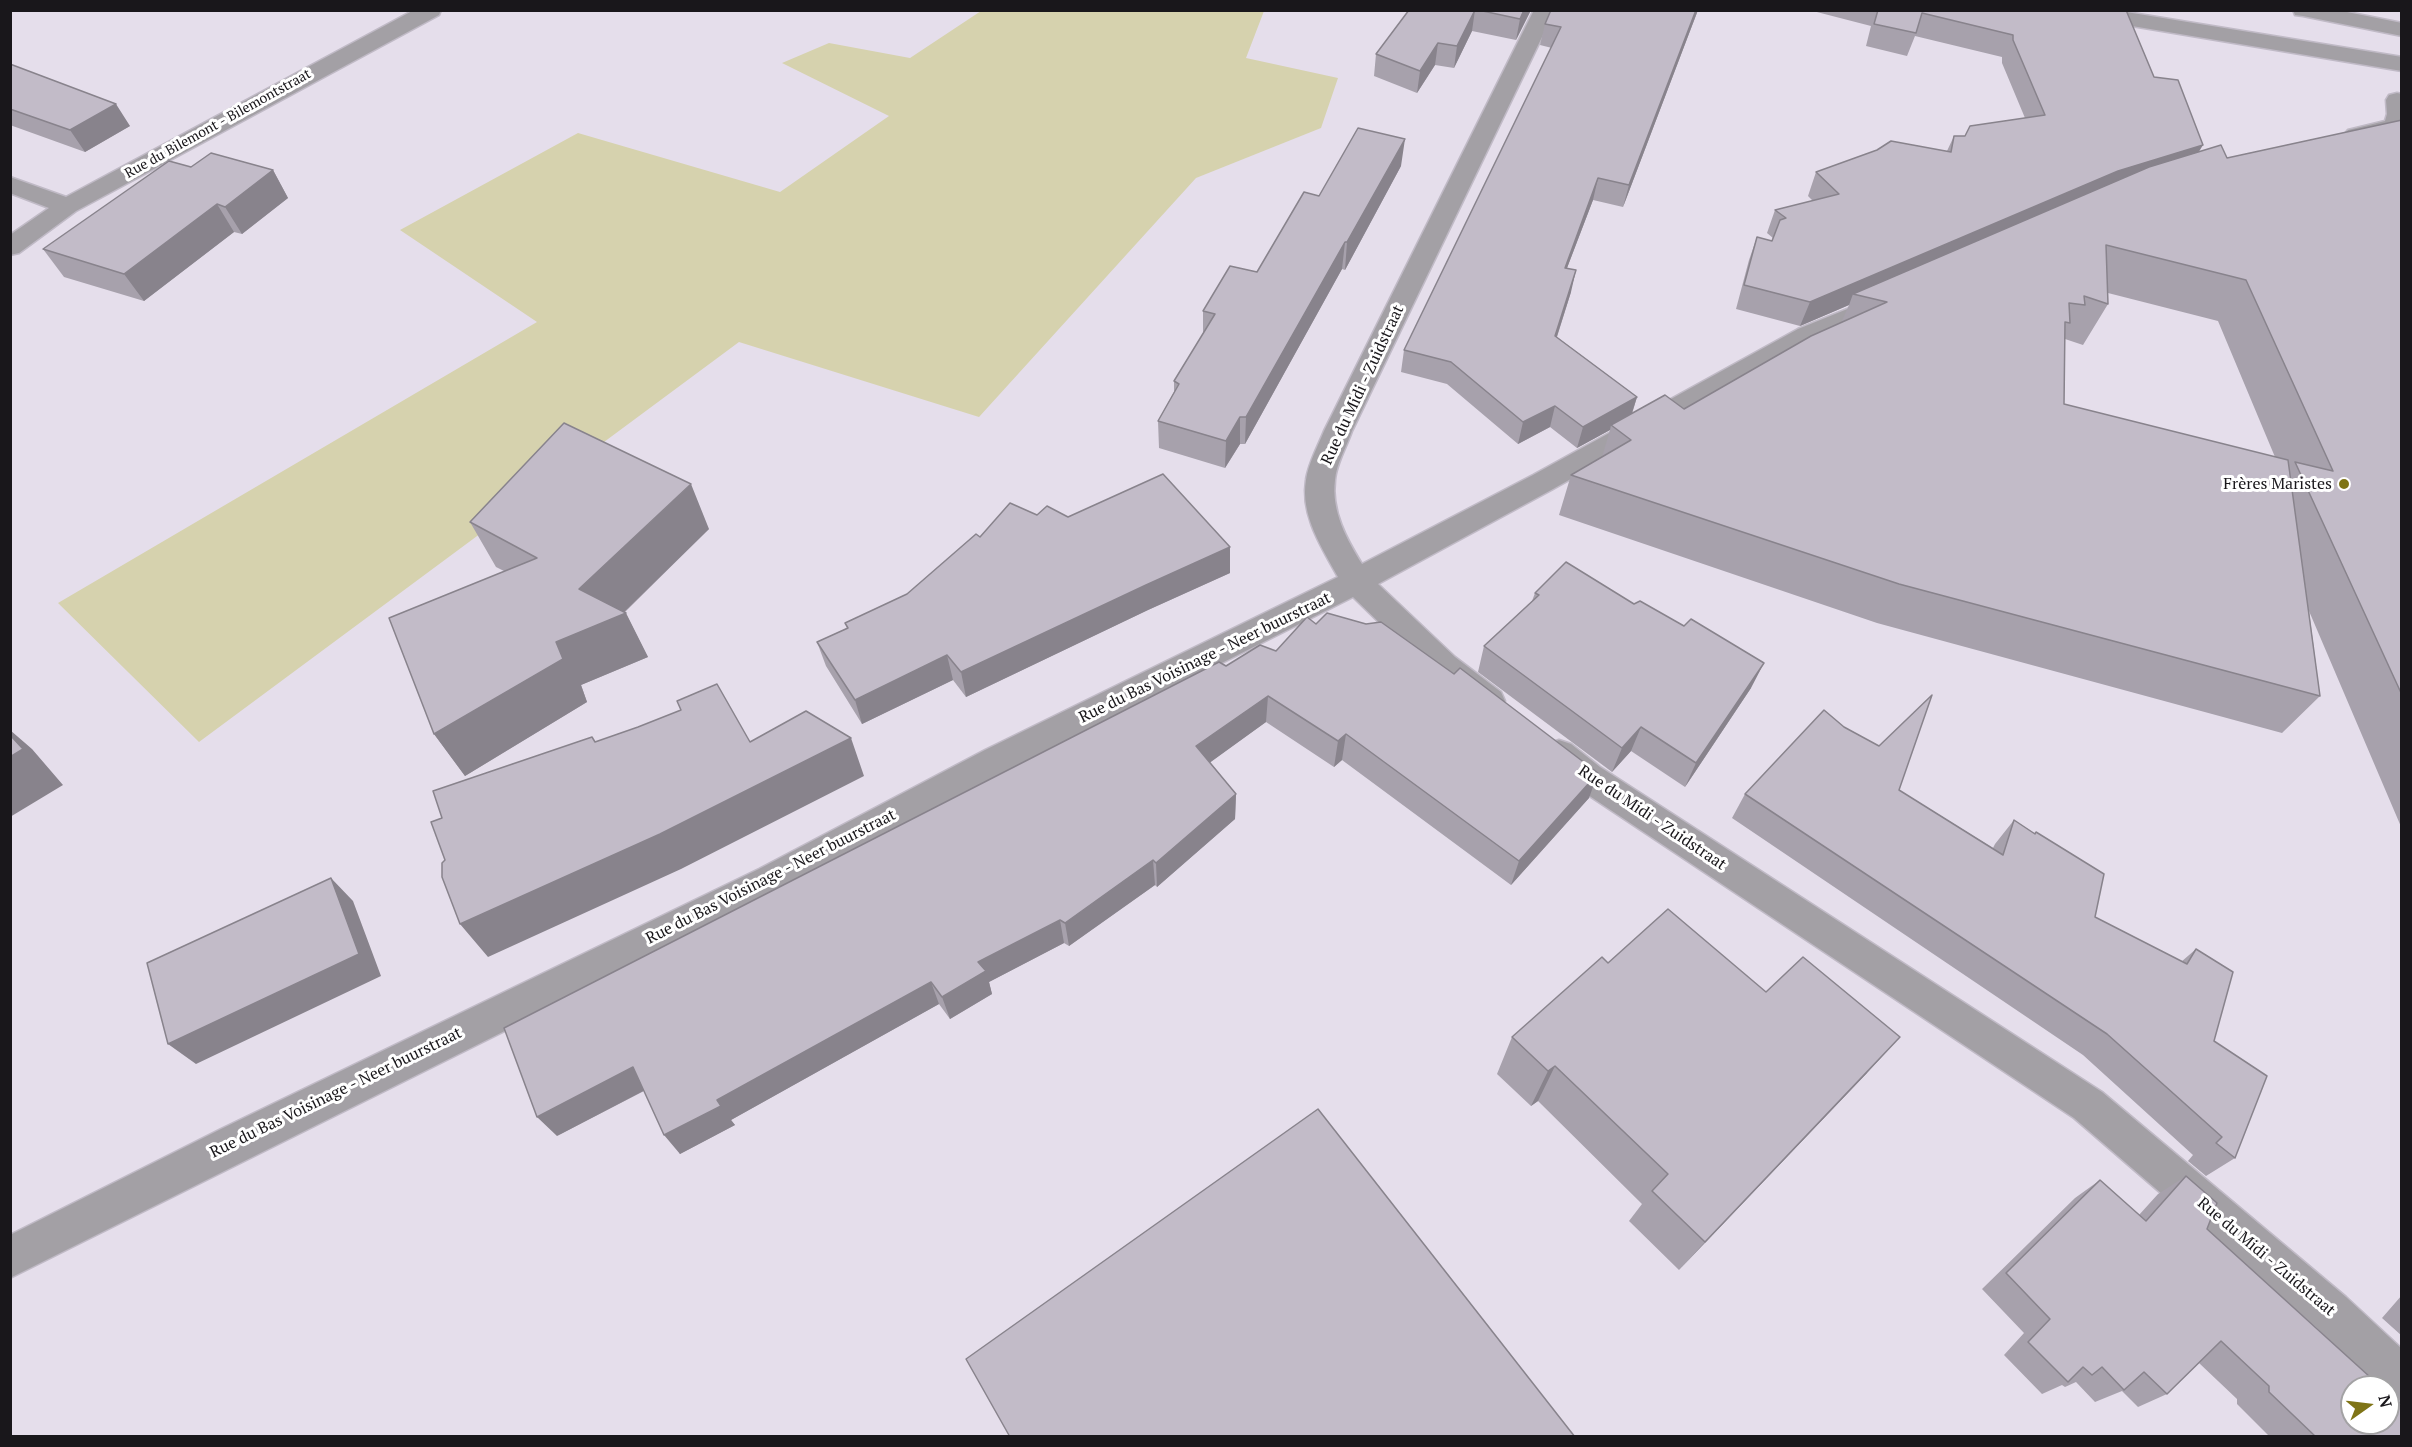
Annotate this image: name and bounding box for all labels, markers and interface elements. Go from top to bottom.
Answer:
street label: Rue du Bilemont - Bilemontstraat [122,66,314,182]
street label: Rue du Midi - Zuidstraat [1318,302,1408,468]
place label: Frères Maristes [2223,474,2332,494]
marker: Frères Maristes [2337,477,2351,491]
street label: Rue du Bas Voisinage - Neer buurstraat [1076,589,1334,727]
street label: Rue du Midi - Zuidstraat [1575,761,1729,875]
street label: Rue du Bas Voisinage - Neer buurstraat [643,805,899,949]
street label: Rue du Bas Voisinage - Neer buurstraat [207,1024,465,1162]
street label: Rue du Midi - Zuidstraat [2193,1194,2339,1320]
north arrow [2340,1375,2400,1435]
text: N [2373,1393,2398,1410]

